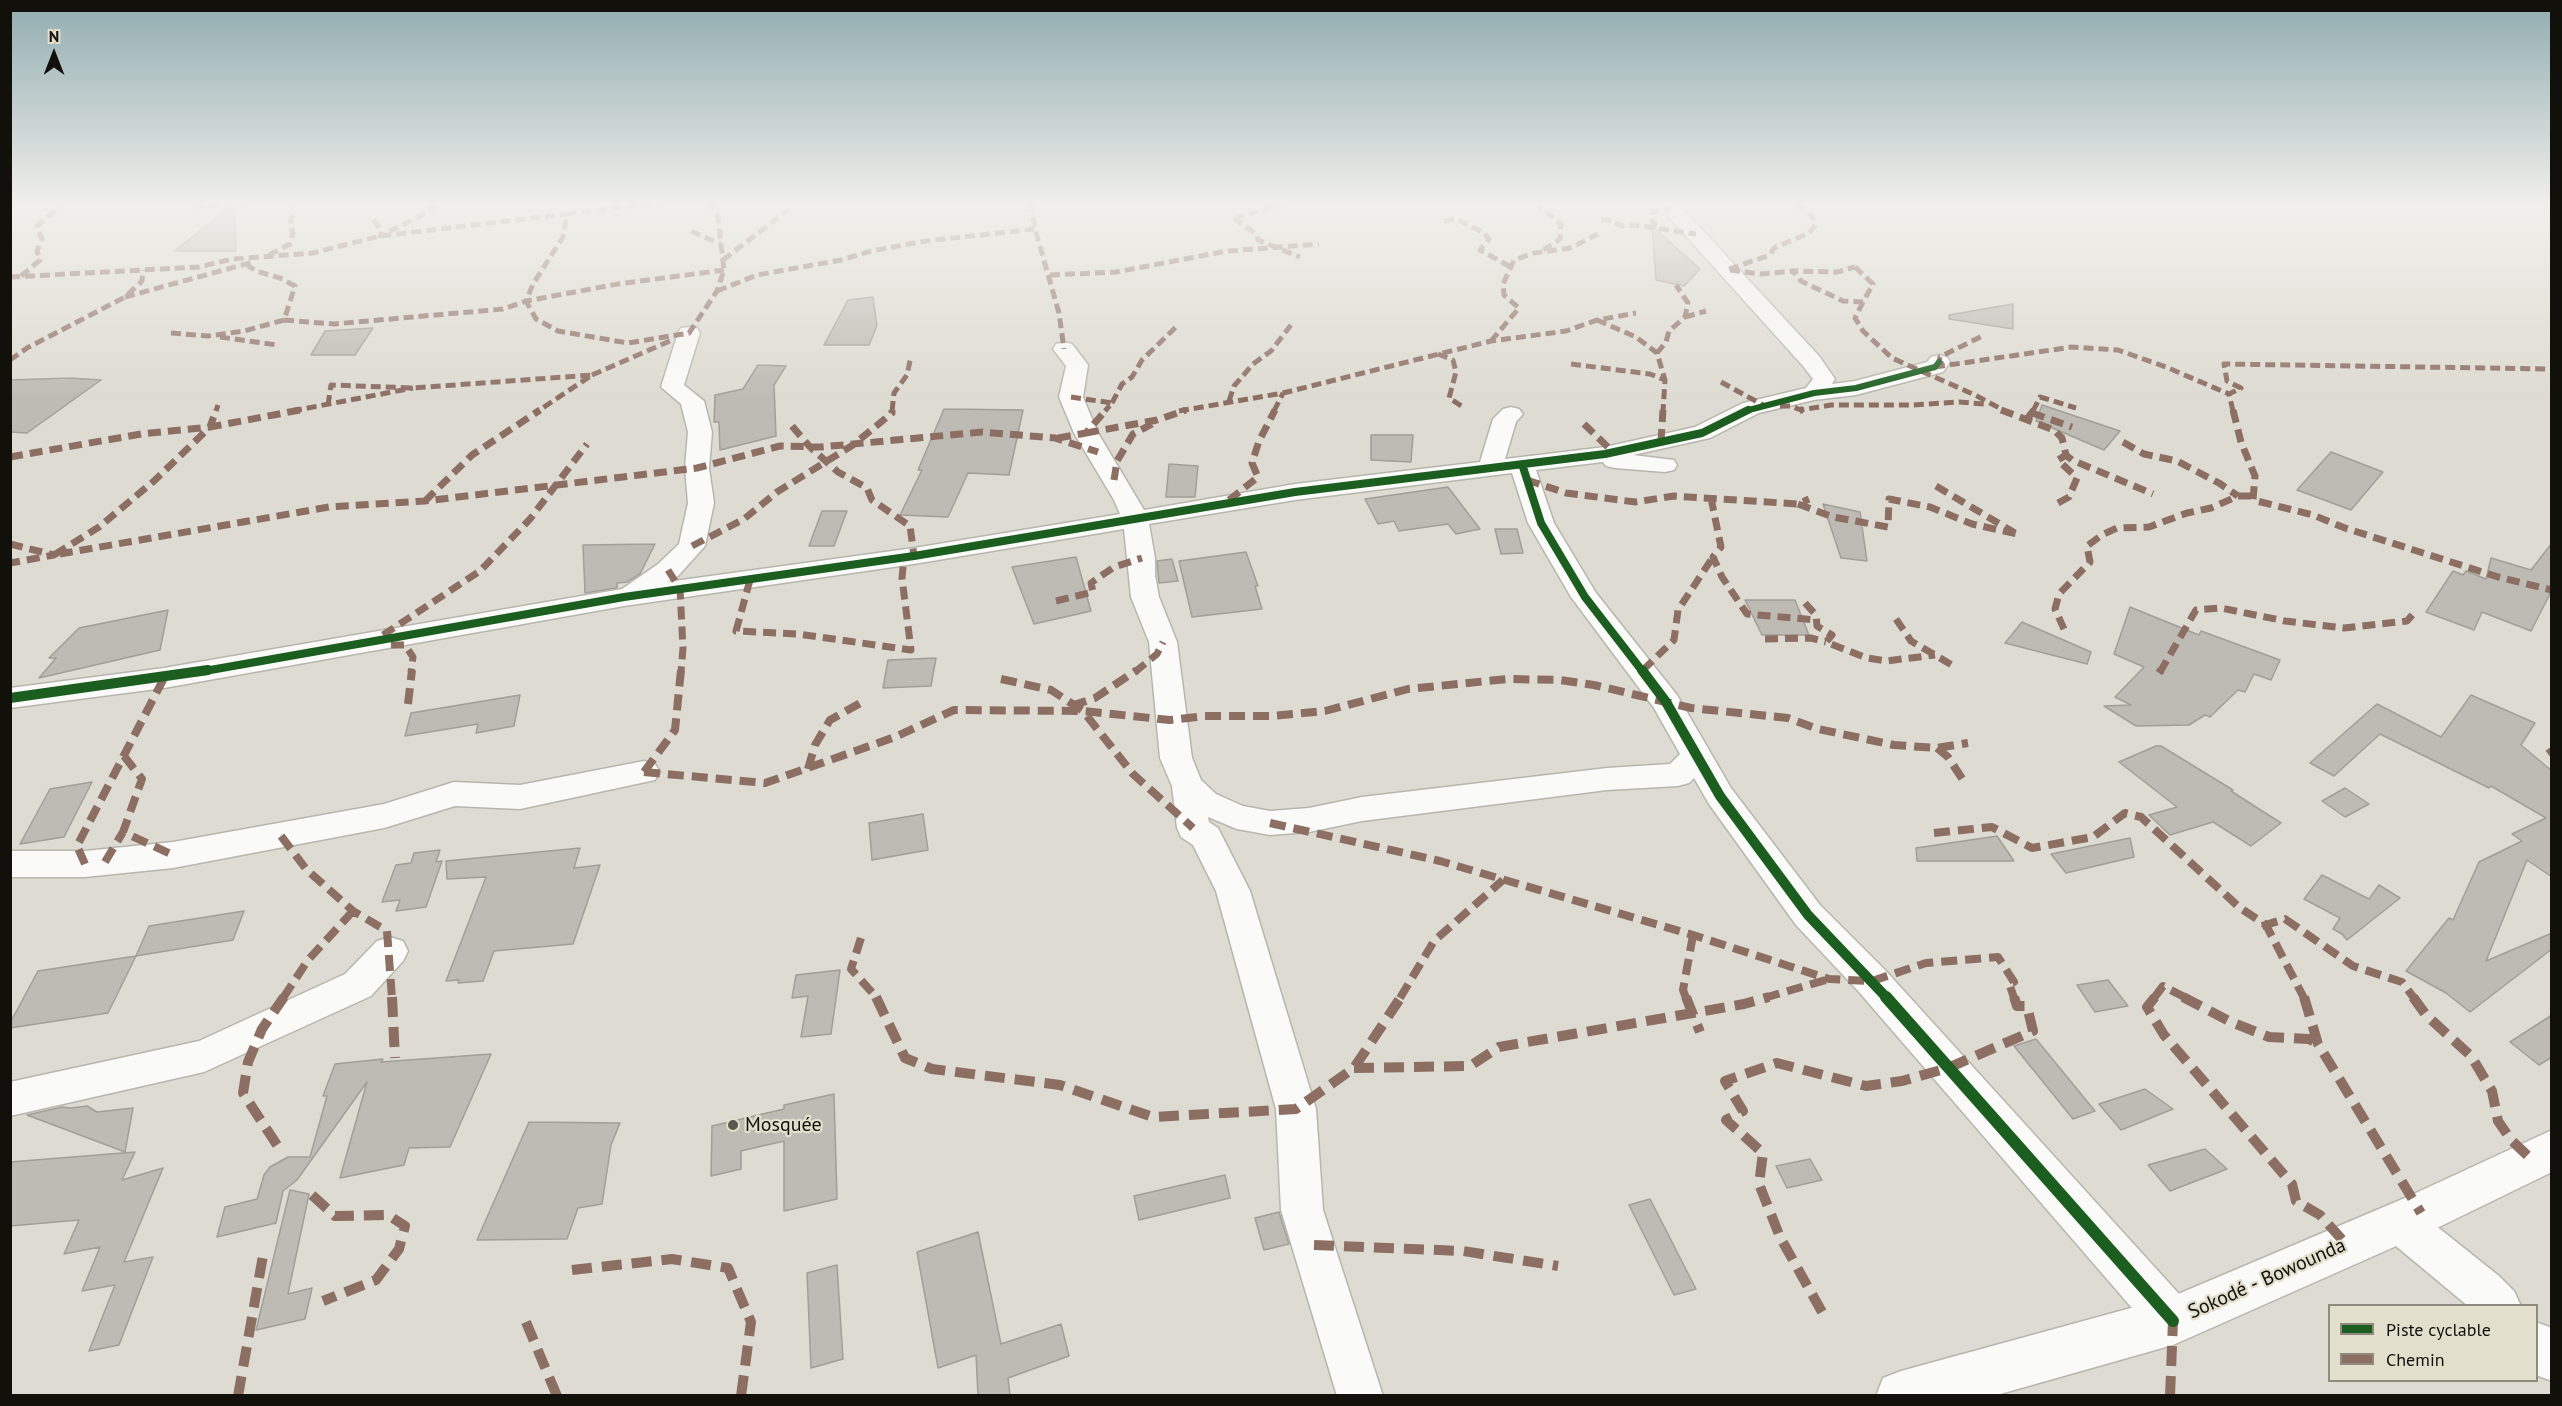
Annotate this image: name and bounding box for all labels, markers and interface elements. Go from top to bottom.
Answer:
north arrow [24,24,84,84]
text: N [49,26,59,46]
place label: Mosquée [745,1113,822,1137]
marker: Mosquée [726,1118,740,1132]
street label: Sokodé - Bowounda [2184,1233,2350,1325]
legend [2328,1304,2538,1382]
text: Piste cyclable [2386,1318,2491,1341]
text: Chemin [2386,1348,2445,1371]

